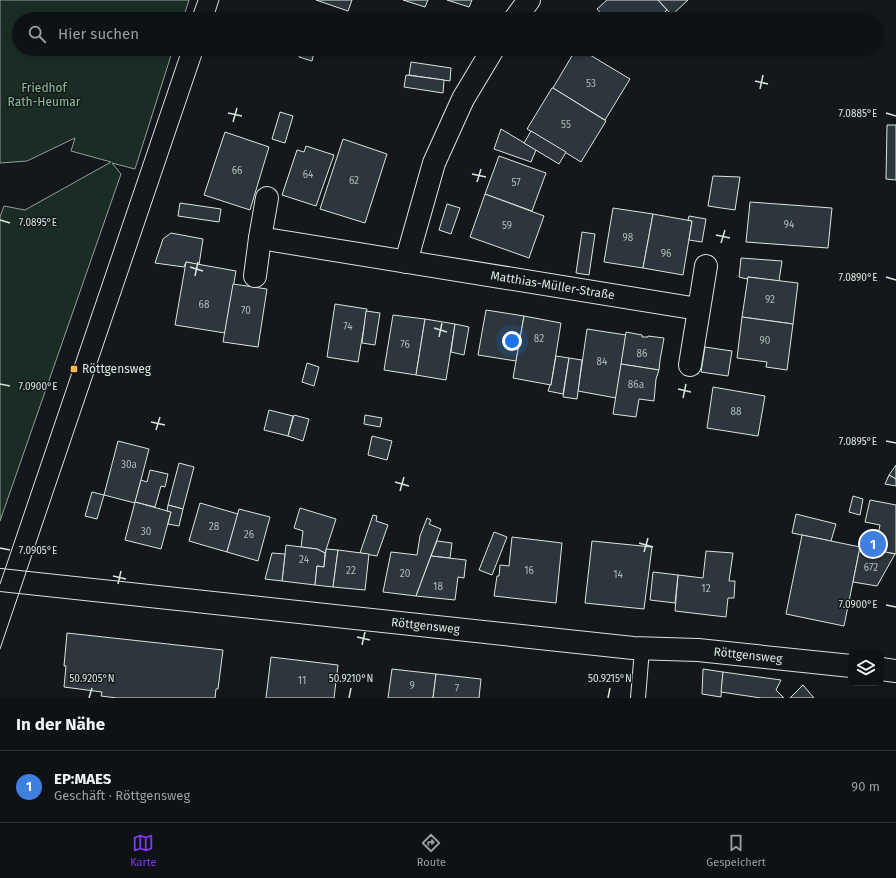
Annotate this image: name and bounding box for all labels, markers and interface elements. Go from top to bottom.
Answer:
search box [12,12,884,56]
icon: search [26,23,48,45]
text: Hier suchen [58,25,139,43]
house number: 53 [586,78,596,90]
park label: Friedhof Rath-Heumar [8,81,81,109]
text: 7.0885°E [839,108,877,120]
house number: 55 [561,119,571,131]
house number: 66 [232,165,242,177]
house number: 64 [303,169,314,181]
house number: 62 [349,175,359,187]
house number: 57 [511,177,521,189]
text: 7.0895°E [19,217,57,229]
house number: 94 [784,219,795,231]
house number: 59 [502,220,512,232]
house number: 98 [623,232,634,244]
house number: 96 [661,248,671,260]
street label: Matthias-Müller-Straße [489,268,616,302]
text: 7.0890°E [838,272,878,284]
house number: 92 [765,294,775,306]
house number: 68 [199,299,210,311]
house number: 70 [241,305,251,317]
house number: 74 [343,321,353,333]
your location [502,331,522,351]
house number: 82 [534,333,544,345]
house number: 90 [760,335,771,347]
house number: 76 [400,339,410,351]
house number: 86 [637,348,647,360]
house number: 84 [597,356,608,368]
place label: Röttgensweg [82,362,152,376]
marker: Röttgensweg [69,364,79,374]
house number: 86a [628,379,644,391]
text: 7.0900°E [18,381,58,393]
house number: 88 [730,406,742,418]
text: 7.0895°E [839,436,877,448]
house number: 30a [121,459,137,471]
house number: 28 [209,521,220,533]
house number: 30 [141,526,152,538]
house number: 26 [244,529,254,541]
pin: 1 [860,529,886,559]
text: 7.0905°E [19,545,57,557]
house number: 24 [299,554,310,566]
house number: 672 [864,562,878,574]
house number: 22 [346,565,356,577]
house number: 16 [524,565,534,577]
house number: 20 [400,568,411,580]
house number: 14 [613,569,624,581]
house number: 18 [433,581,443,593]
house number: 12 [701,583,711,595]
text: 7.0900°E [838,599,878,611]
street label: Röttgensweg [390,615,461,636]
street label: Röttgensweg [713,645,784,666]
map controls [848,650,884,686]
button: layers [848,650,884,686]
text: 50.9205°N [69,673,115,685]
text: 50.9210°N [329,673,373,685]
text: 50.9215°N [588,673,632,685]
house number: 11 [298,675,306,687]
house number: 9 [409,680,415,692]
house number: 7 [455,683,460,695]
text: In der Nähe [16,714,105,735]
text: EP:MAES [54,770,111,788]
text: 1 [26,779,32,794]
text: 90 m [851,779,880,794]
text: Geschäft · Röttgensweg [54,788,190,803]
tab: Karte [130,832,157,869]
tab: Route [417,832,446,869]
tab: Gespeichert [706,832,766,869]

